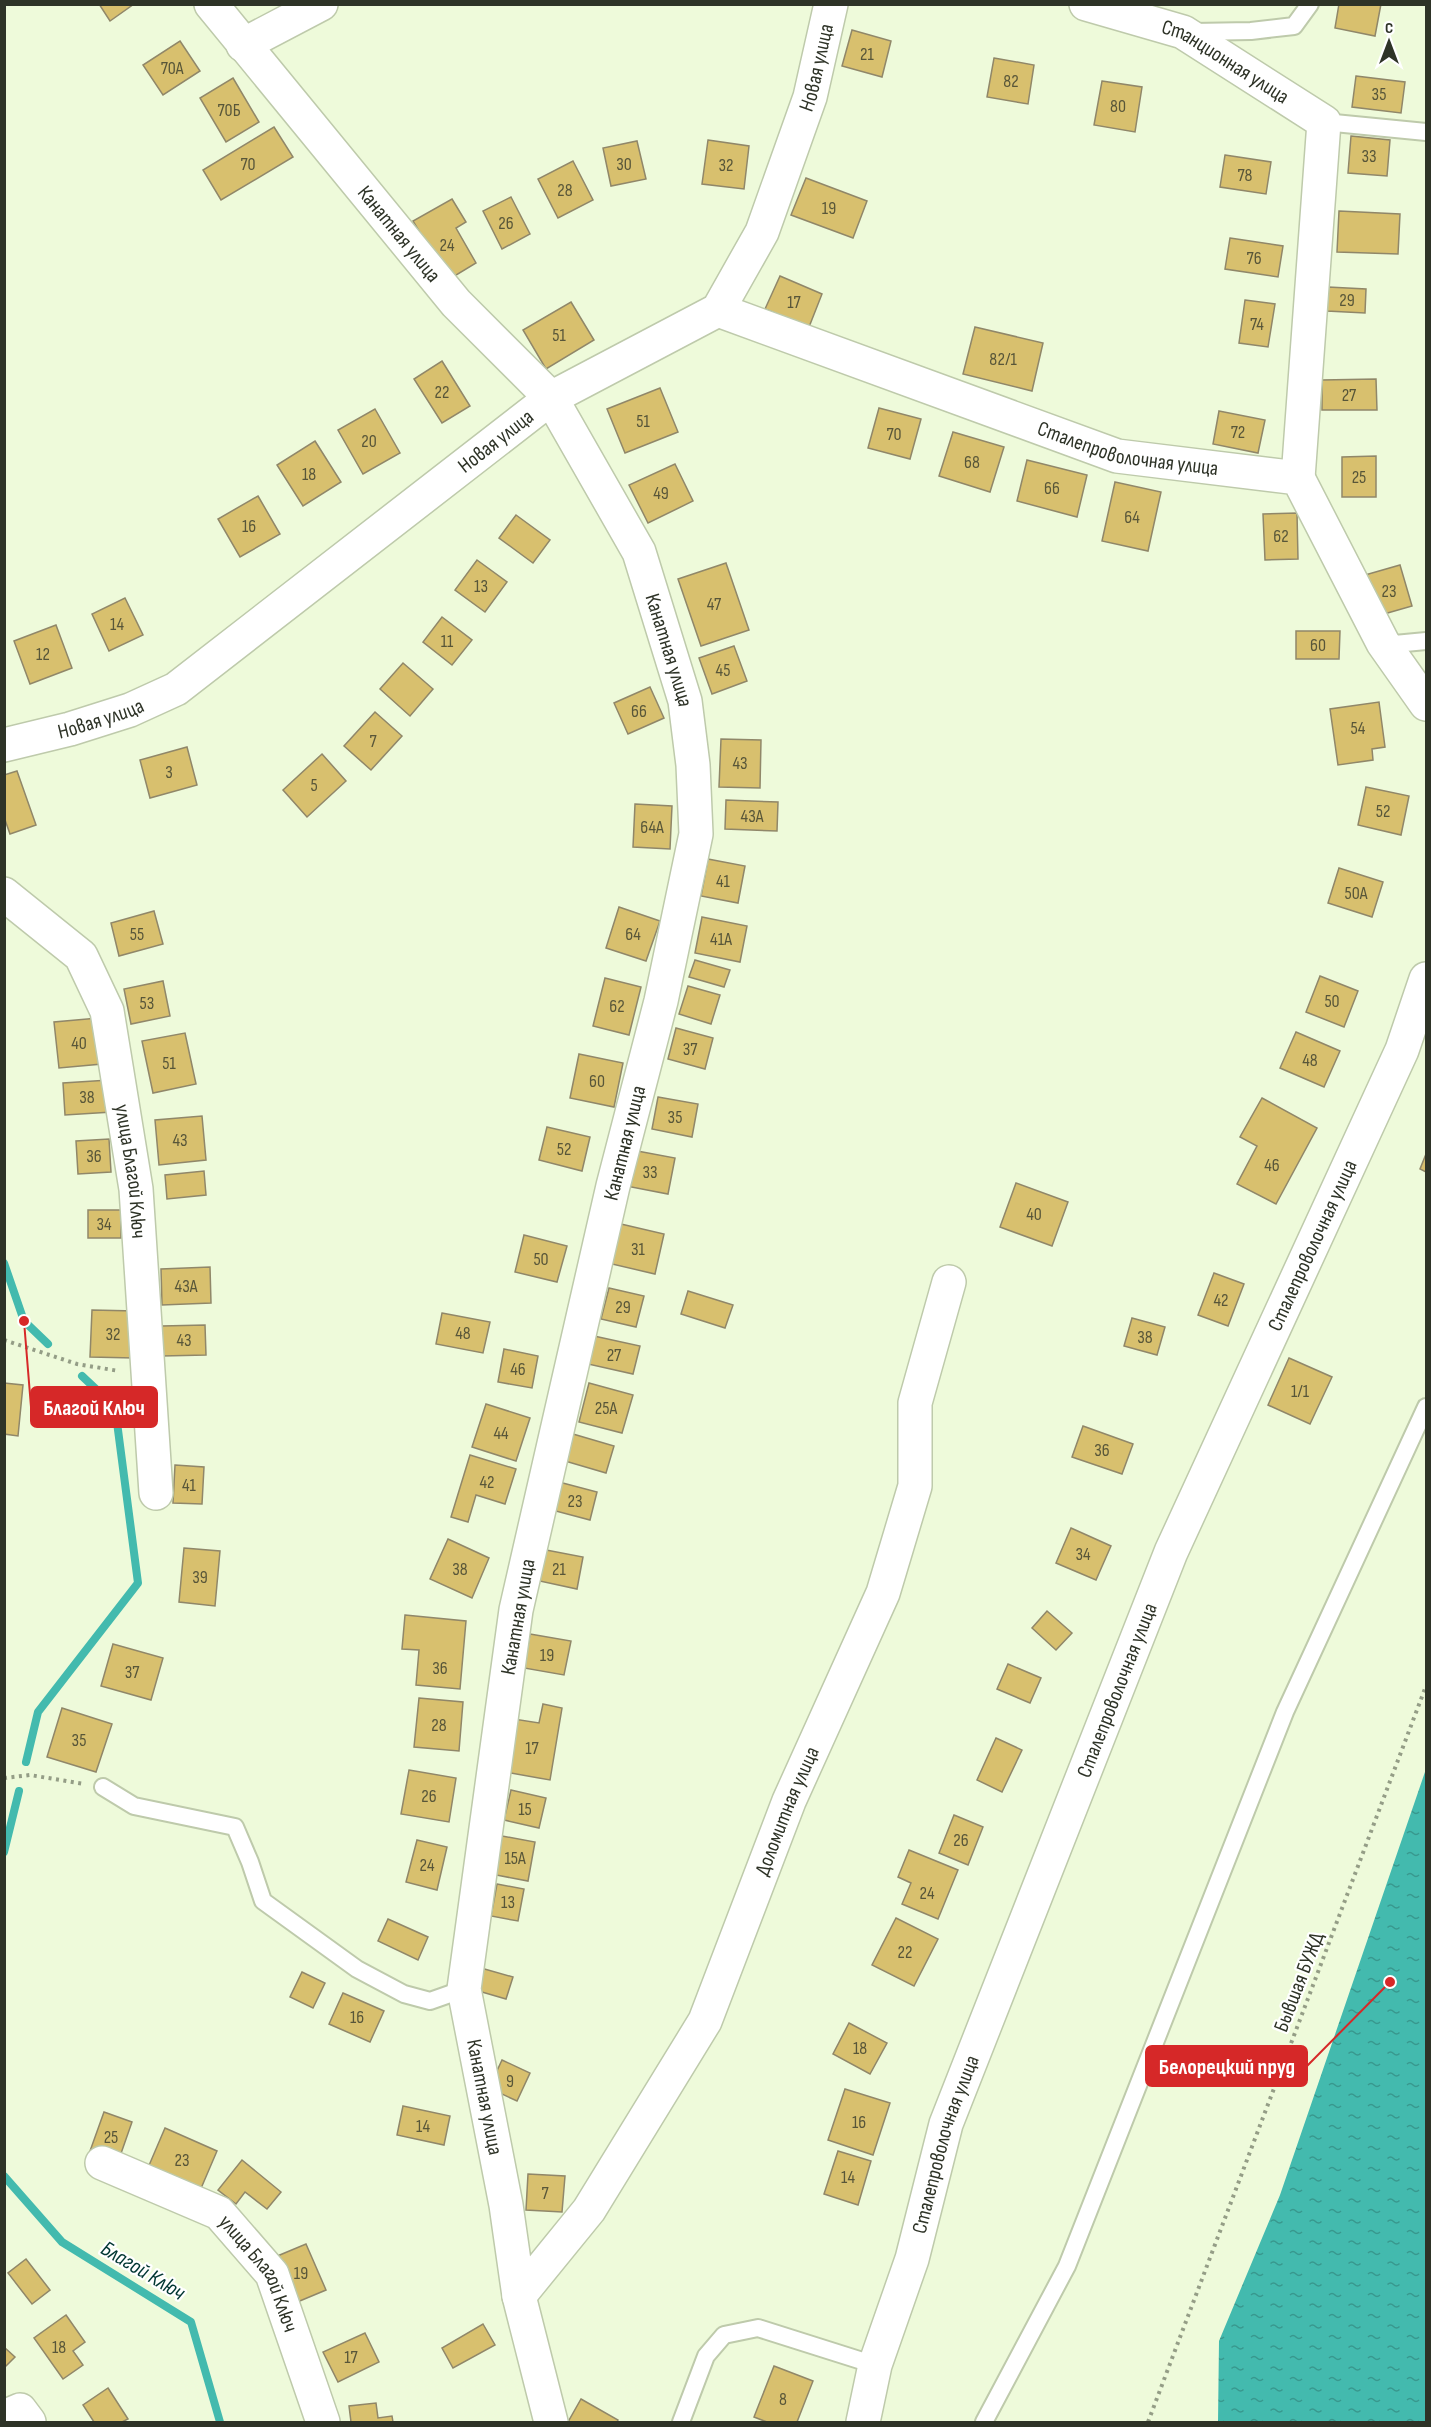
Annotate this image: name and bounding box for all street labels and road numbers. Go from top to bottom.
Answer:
street label: Станционная улица [1159,14,1294,109]
street label: Новая улица [794,21,839,114]
street label: Канатная улица [352,180,446,287]
street label: Новая улица [453,404,538,478]
street label: Сталепроволочная улица [1034,416,1220,481]
street label: Канатная улица [640,590,698,708]
street label: Новая улица [55,693,148,744]
street label: Канатная улица [599,1083,651,1203]
street label: улица Благой Ключ [110,1102,152,1239]
street label: Сталепроволочная улица [1262,1156,1362,1335]
street label: Канатная улица [496,1557,540,1677]
street label: Сталепроволочная улица [1071,1599,1162,1781]
street label: Доломитная улица [749,1743,824,1879]
street label: Бывшая БУЖД [1269,1929,1329,2035]
street label: Канатная улица [462,2037,508,2157]
street label: Сталепроволочная улица [906,2051,984,2236]
street label: улица Благой Ключ [214,2209,304,2335]

